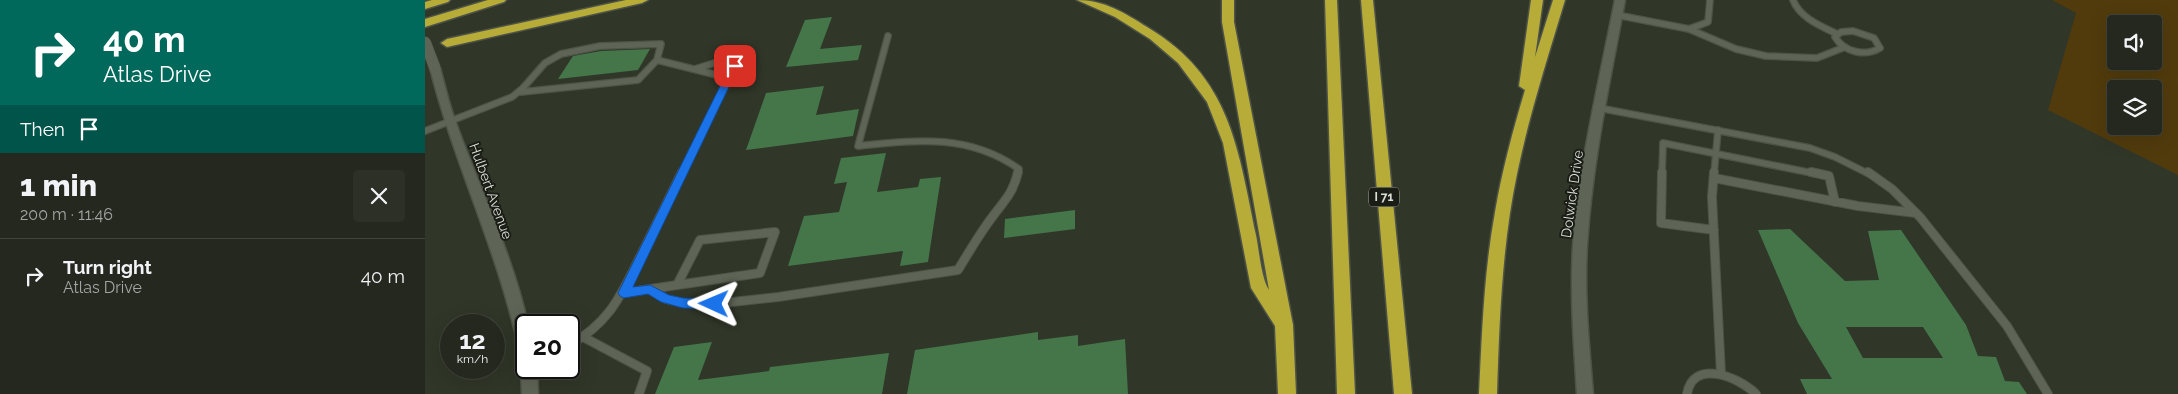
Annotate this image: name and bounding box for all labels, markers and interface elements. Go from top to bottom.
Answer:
map controls [2107,15,2162,135]
button: sound [2107,15,2162,70]
text: 40 m [103,19,185,60]
icon: right [20,20,85,85]
pin [714,45,756,87]
icon: arrive [721,52,749,80]
text: Atlas Drive [103,61,211,87]
button: layers [2107,80,2162,135]
icon: arrive [75,115,103,143]
text: Then [20,118,65,140]
street label: Hulbert Avenue [466,141,516,241]
street label: Dolwick Drive [1558,149,1586,239]
text: 1 min [20,168,97,203]
button: close [353,170,405,222]
road number: I 71 [1369,188,1399,206]
text: 200 m · 11:46 [20,205,113,224]
text: Turn right [63,256,152,278]
icon: right [20,262,48,290]
text: 40 m [361,265,405,287]
position arrow [687,277,739,329]
text: Atlas Drive [63,278,142,297]
speed limit sign: 20 [515,314,580,379]
text: 12 [459,325,486,355]
text: km/h [457,352,488,366]

